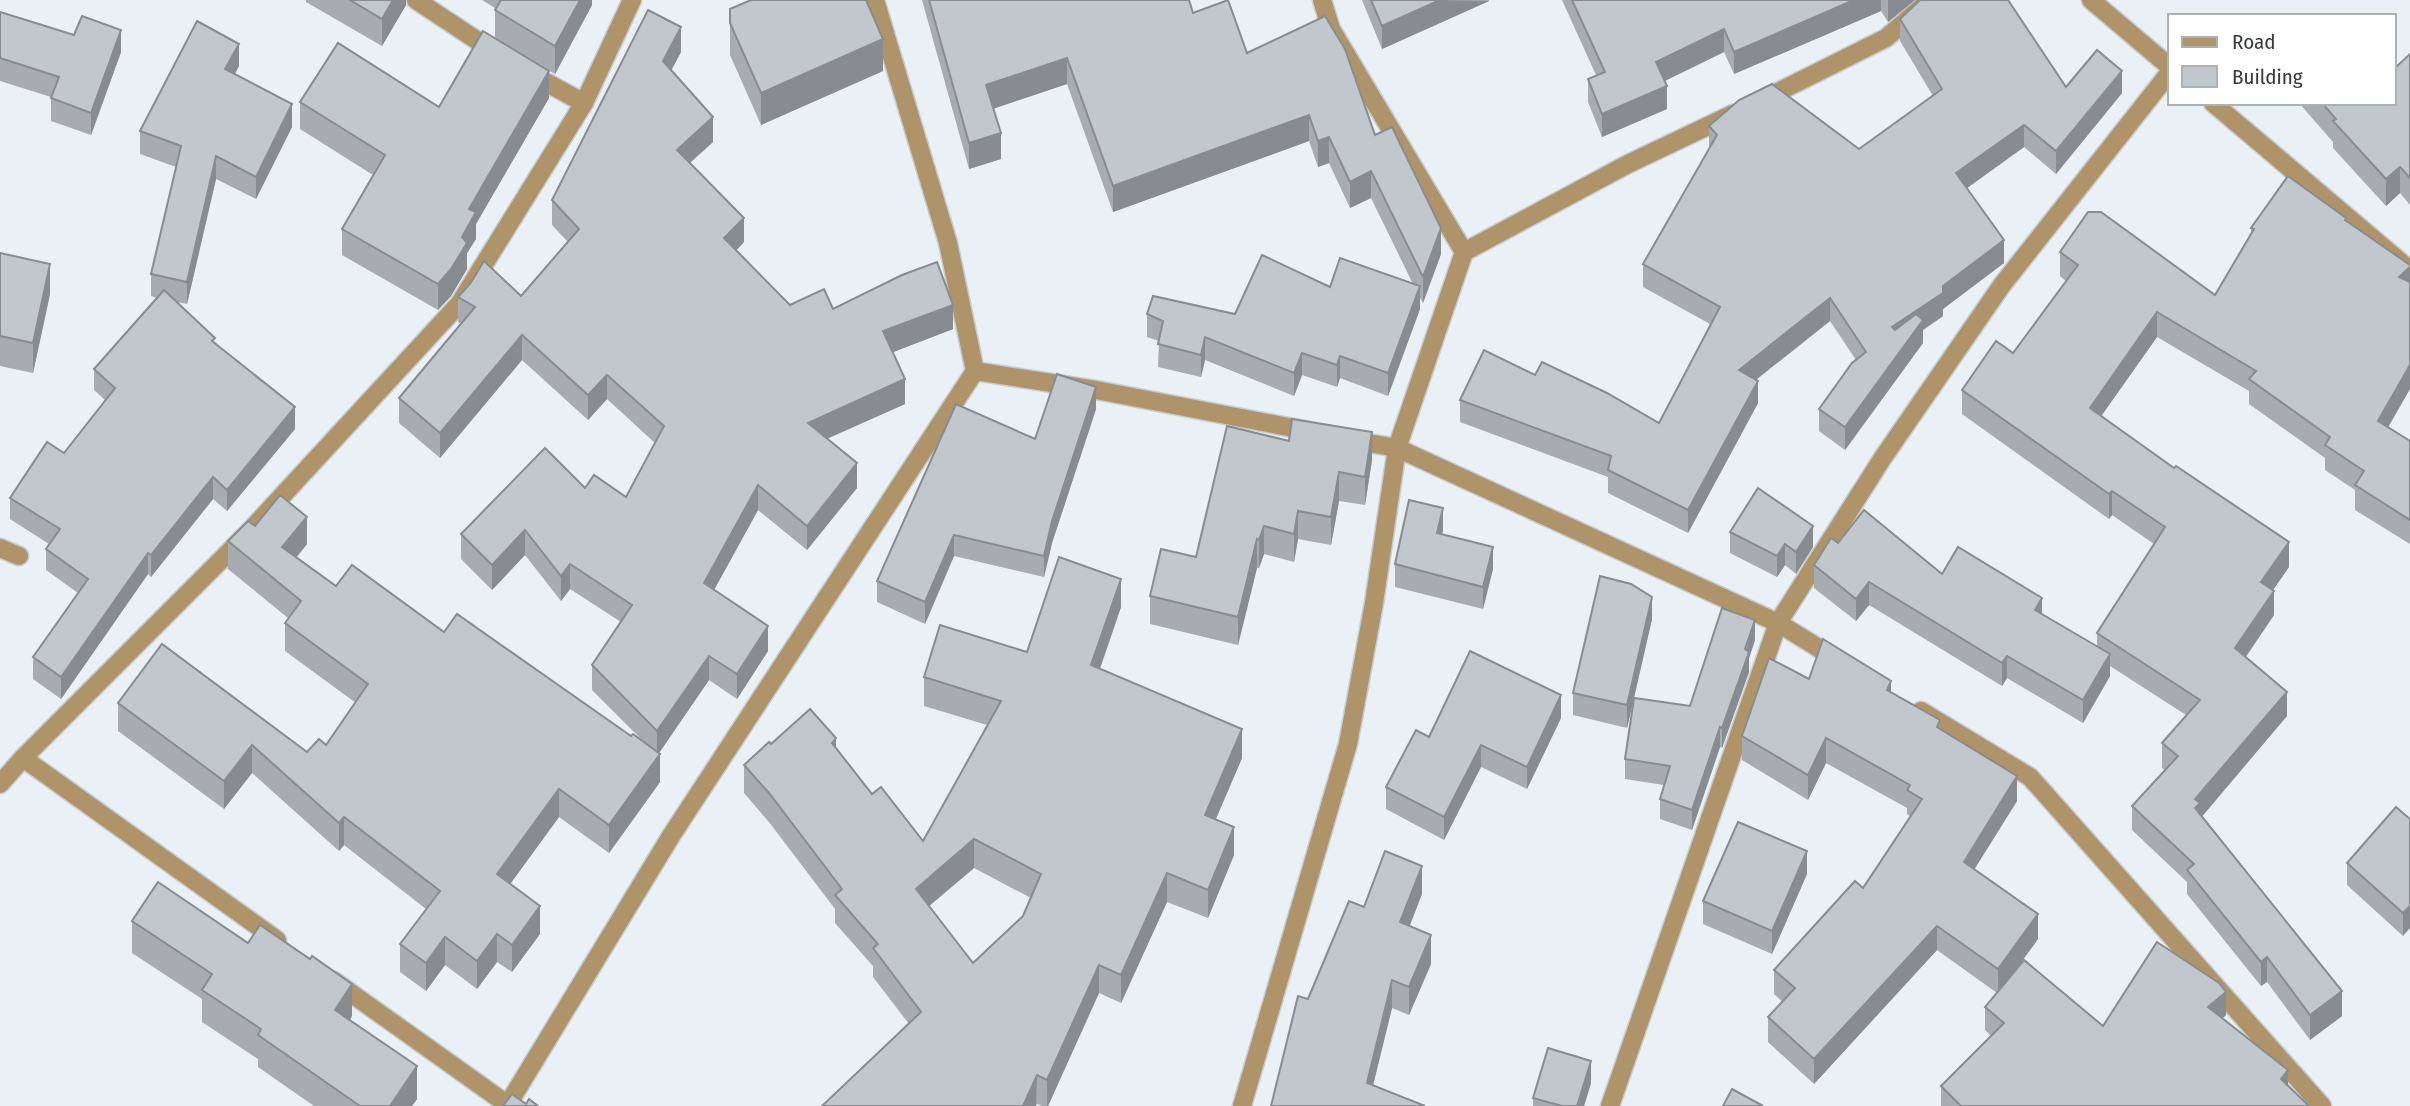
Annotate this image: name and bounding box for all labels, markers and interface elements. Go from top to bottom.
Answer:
legend [2168,14,2396,105]
text: Road [2232,29,2276,55]
text: Building [2232,64,2303,90]

